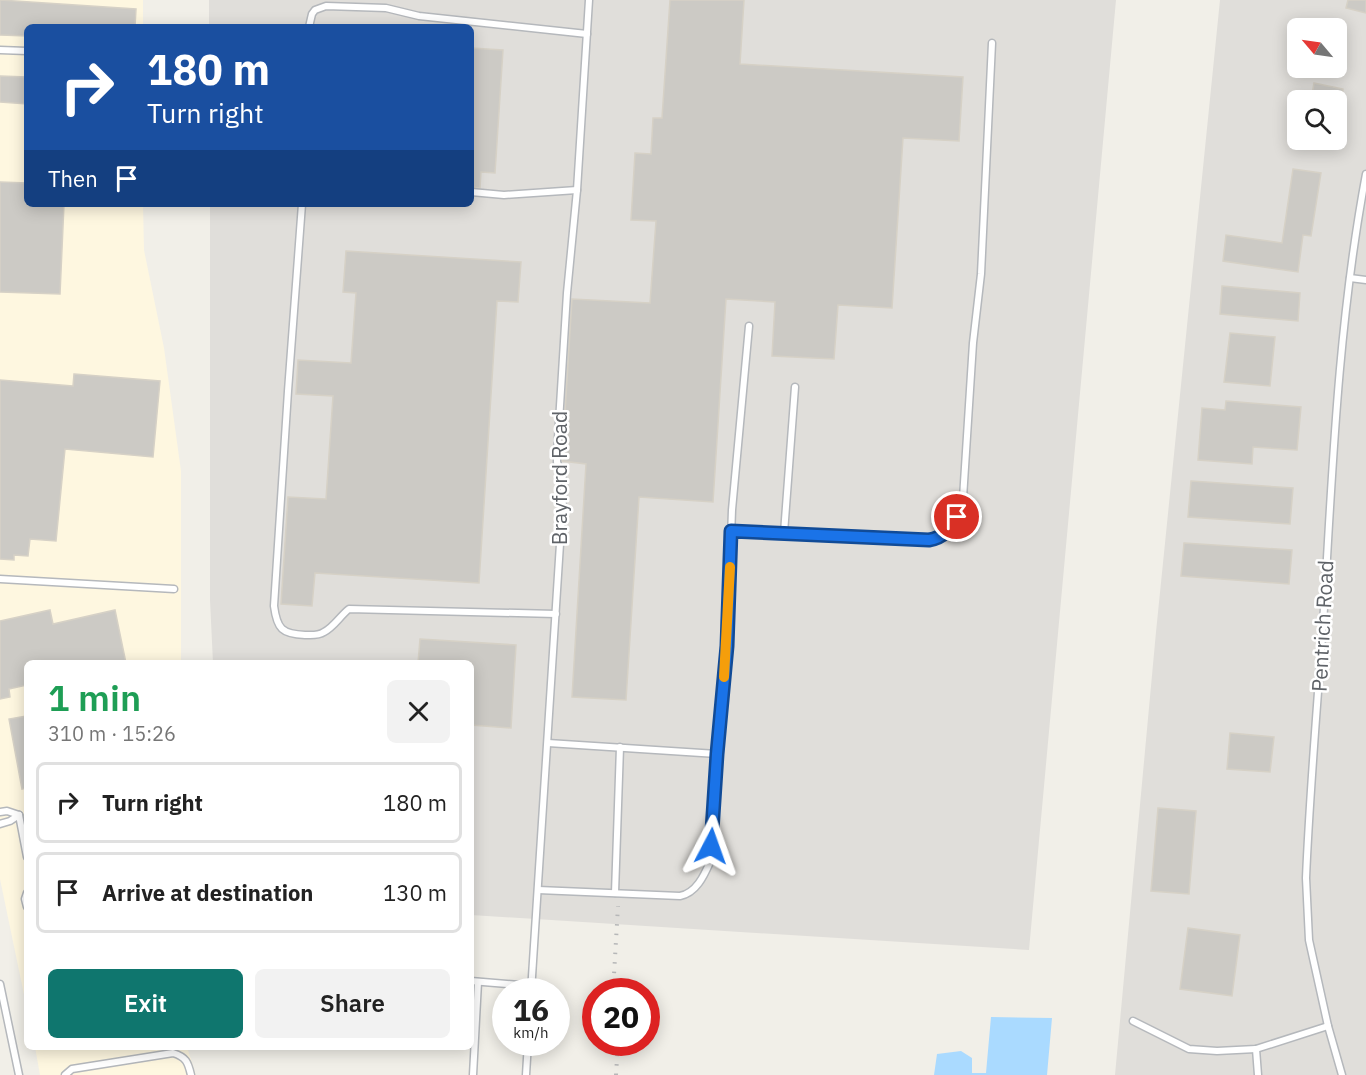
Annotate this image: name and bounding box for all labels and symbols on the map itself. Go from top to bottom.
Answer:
north arrow [1287,18,1347,78]
street label: Brayford Road [545,411,573,545]
pin [931,491,982,542]
street label: Pentrich Road [1305,559,1339,693]
position arrow [679,814,743,878]
speed limit sign: 20 [582,978,660,1056]

